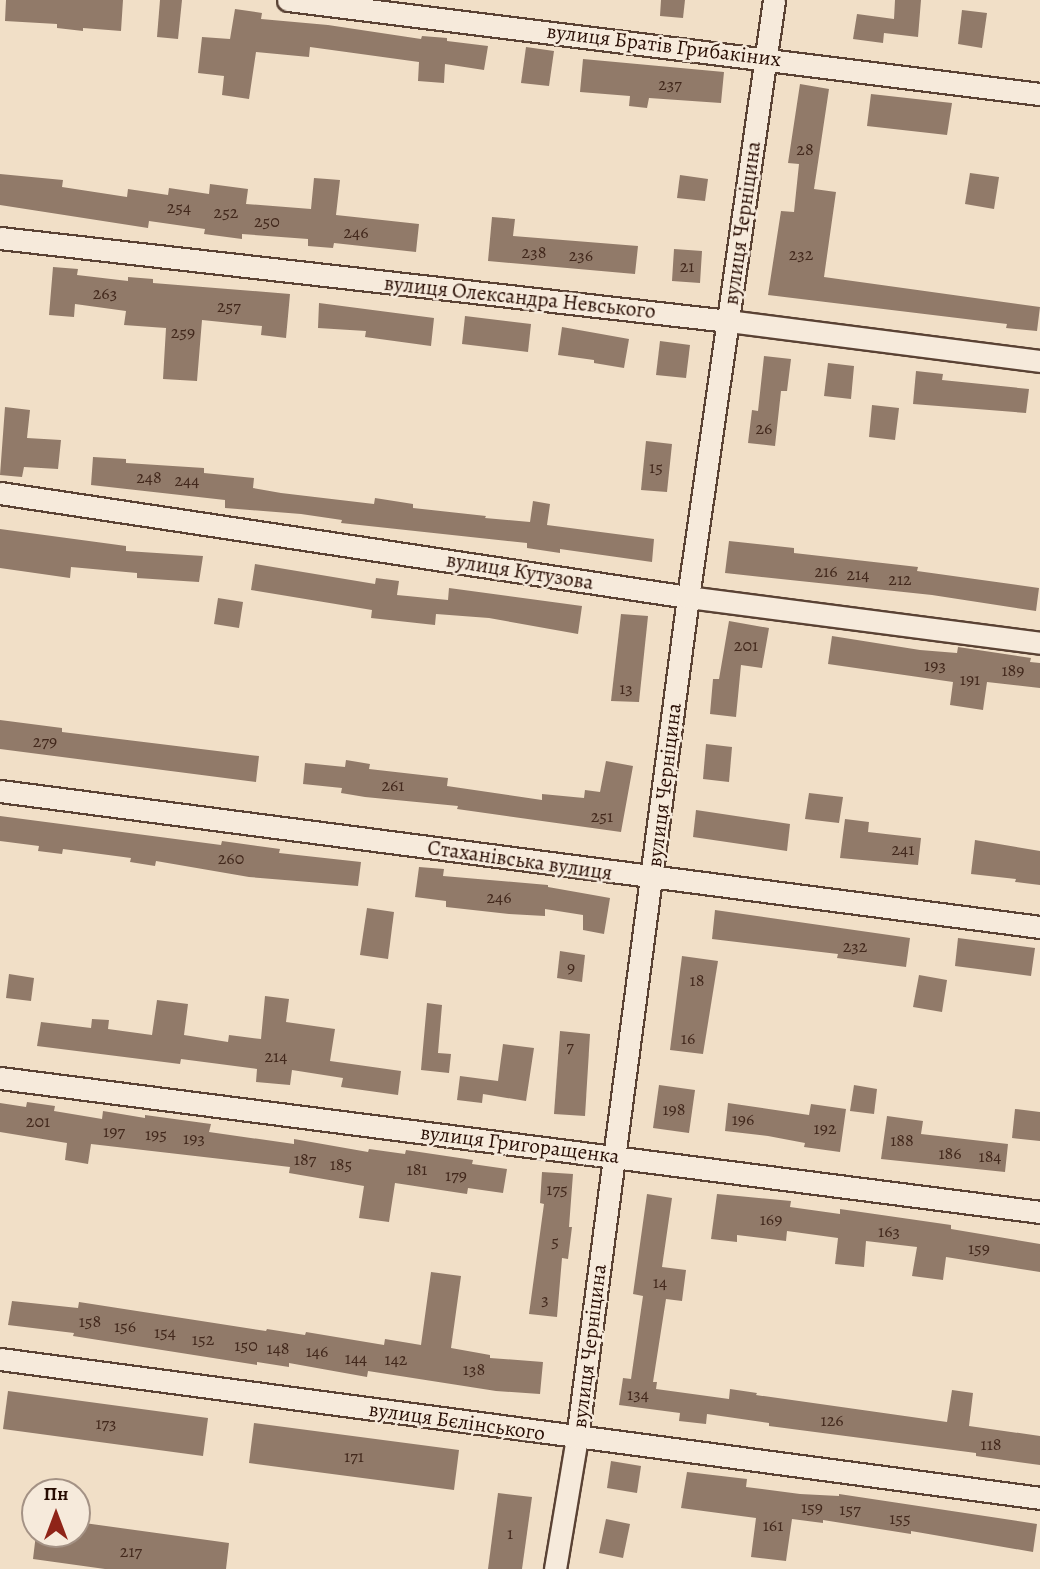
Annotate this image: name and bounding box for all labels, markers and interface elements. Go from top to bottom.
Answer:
street label: вулиця Братів Грибакіних [545,18,783,72]
house number: 237 [658,73,682,95]
house number: 28 [796,138,814,160]
street label: вулиця Черніцина [718,140,766,306]
house number: 254 [167,196,191,218]
house number: 252 [214,201,238,223]
house number: 250 [254,210,280,232]
house number: 246 [343,221,369,243]
house number: 238 [522,241,546,263]
house number: 232 [789,243,813,265]
house number: 236 [569,244,593,266]
house number: 21 [680,255,694,277]
street label: вулиця Олександра Невського [383,270,657,324]
house number: 263 [93,282,117,304]
house number: 257 [217,295,241,317]
house number: 259 [171,321,195,343]
house number: 26 [756,417,772,439]
house number: 15 [649,456,663,478]
house number: 248 [136,466,162,488]
house number: 244 [175,469,199,491]
street label: вулиця Кутузова [445,547,595,595]
house number: 216 [814,560,838,582]
house number: 214 [847,563,869,585]
house number: 212 [888,568,912,590]
house number: 201 [734,634,758,656]
house number: 193 [924,654,946,676]
house number: 189 [1001,659,1025,681]
house number: 191 [960,668,980,690]
house number: 13 [619,677,633,699]
street label: вулиця Черніцина [641,702,687,868]
house number: 279 [33,730,57,752]
house number: 261 [381,774,405,796]
house number: 251 [591,805,613,827]
street label: Стаханівська вулиця [426,835,614,885]
house number: 241 [892,838,914,860]
house number: 260 [218,847,244,869]
house number: 246 [486,886,512,908]
house number: 232 [843,935,867,957]
house number: 9 [567,956,575,978]
house number: 18 [690,969,704,991]
house number: 16 [681,1027,695,1049]
house number: 7 [566,1035,574,1057]
house number: 214 [265,1045,287,1067]
house number: 198 [662,1098,686,1120]
house number: 196 [732,1108,754,1130]
house number: 201 [26,1110,50,1132]
house number: 192 [814,1117,836,1139]
street label: вулиця Григоращенка [419,1119,621,1169]
house number: 197 [103,1120,125,1142]
house number: 195 [145,1123,167,1145]
house number: 193 [183,1127,205,1149]
house number: 188 [890,1129,914,1151]
house number: 186 [938,1142,962,1164]
house number: 184 [978,1145,1002,1167]
house number: 187 [294,1148,316,1170]
house number: 185 [330,1153,352,1175]
house number: 181 [406,1158,428,1180]
house number: 179 [445,1164,467,1186]
house number: 175 [546,1178,568,1200]
house number: 169 [760,1208,782,1230]
house number: 163 [878,1220,900,1242]
house number: 5 [551,1230,559,1252]
house number: 159 [968,1237,990,1259]
street label: вулиця Черніцина [566,1263,612,1429]
house number: 14 [653,1271,667,1293]
house number: 3 [541,1288,549,1310]
house number: 158 [79,1310,101,1332]
house number: 156 [114,1315,136,1337]
house number: 154 [154,1321,176,1343]
house number: 152 [192,1328,214,1350]
house number: 150 [234,1334,258,1356]
house number: 148 [266,1337,290,1359]
house number: 146 [306,1340,328,1362]
house number: 144 [345,1347,367,1369]
house number: 142 [385,1348,407,1370]
house number: 138 [463,1358,485,1380]
house number: 134 [627,1383,649,1405]
street label: вулиця Бєлінського [367,1396,547,1446]
house number: 126 [820,1409,844,1431]
house number: 173 [95,1412,117,1434]
house number: 118 [980,1433,1002,1455]
house number: 171 [344,1445,364,1467]
north arrow [21,1478,91,1548]
text: Пн [44,1481,68,1507]
house number: 159 [801,1496,823,1518]
house number: 157 [839,1498,861,1520]
house number: 155 [889,1507,911,1529]
house number: 161 [763,1514,783,1536]
house number: 1 [507,1522,513,1544]
house number: 217 [120,1540,142,1562]

